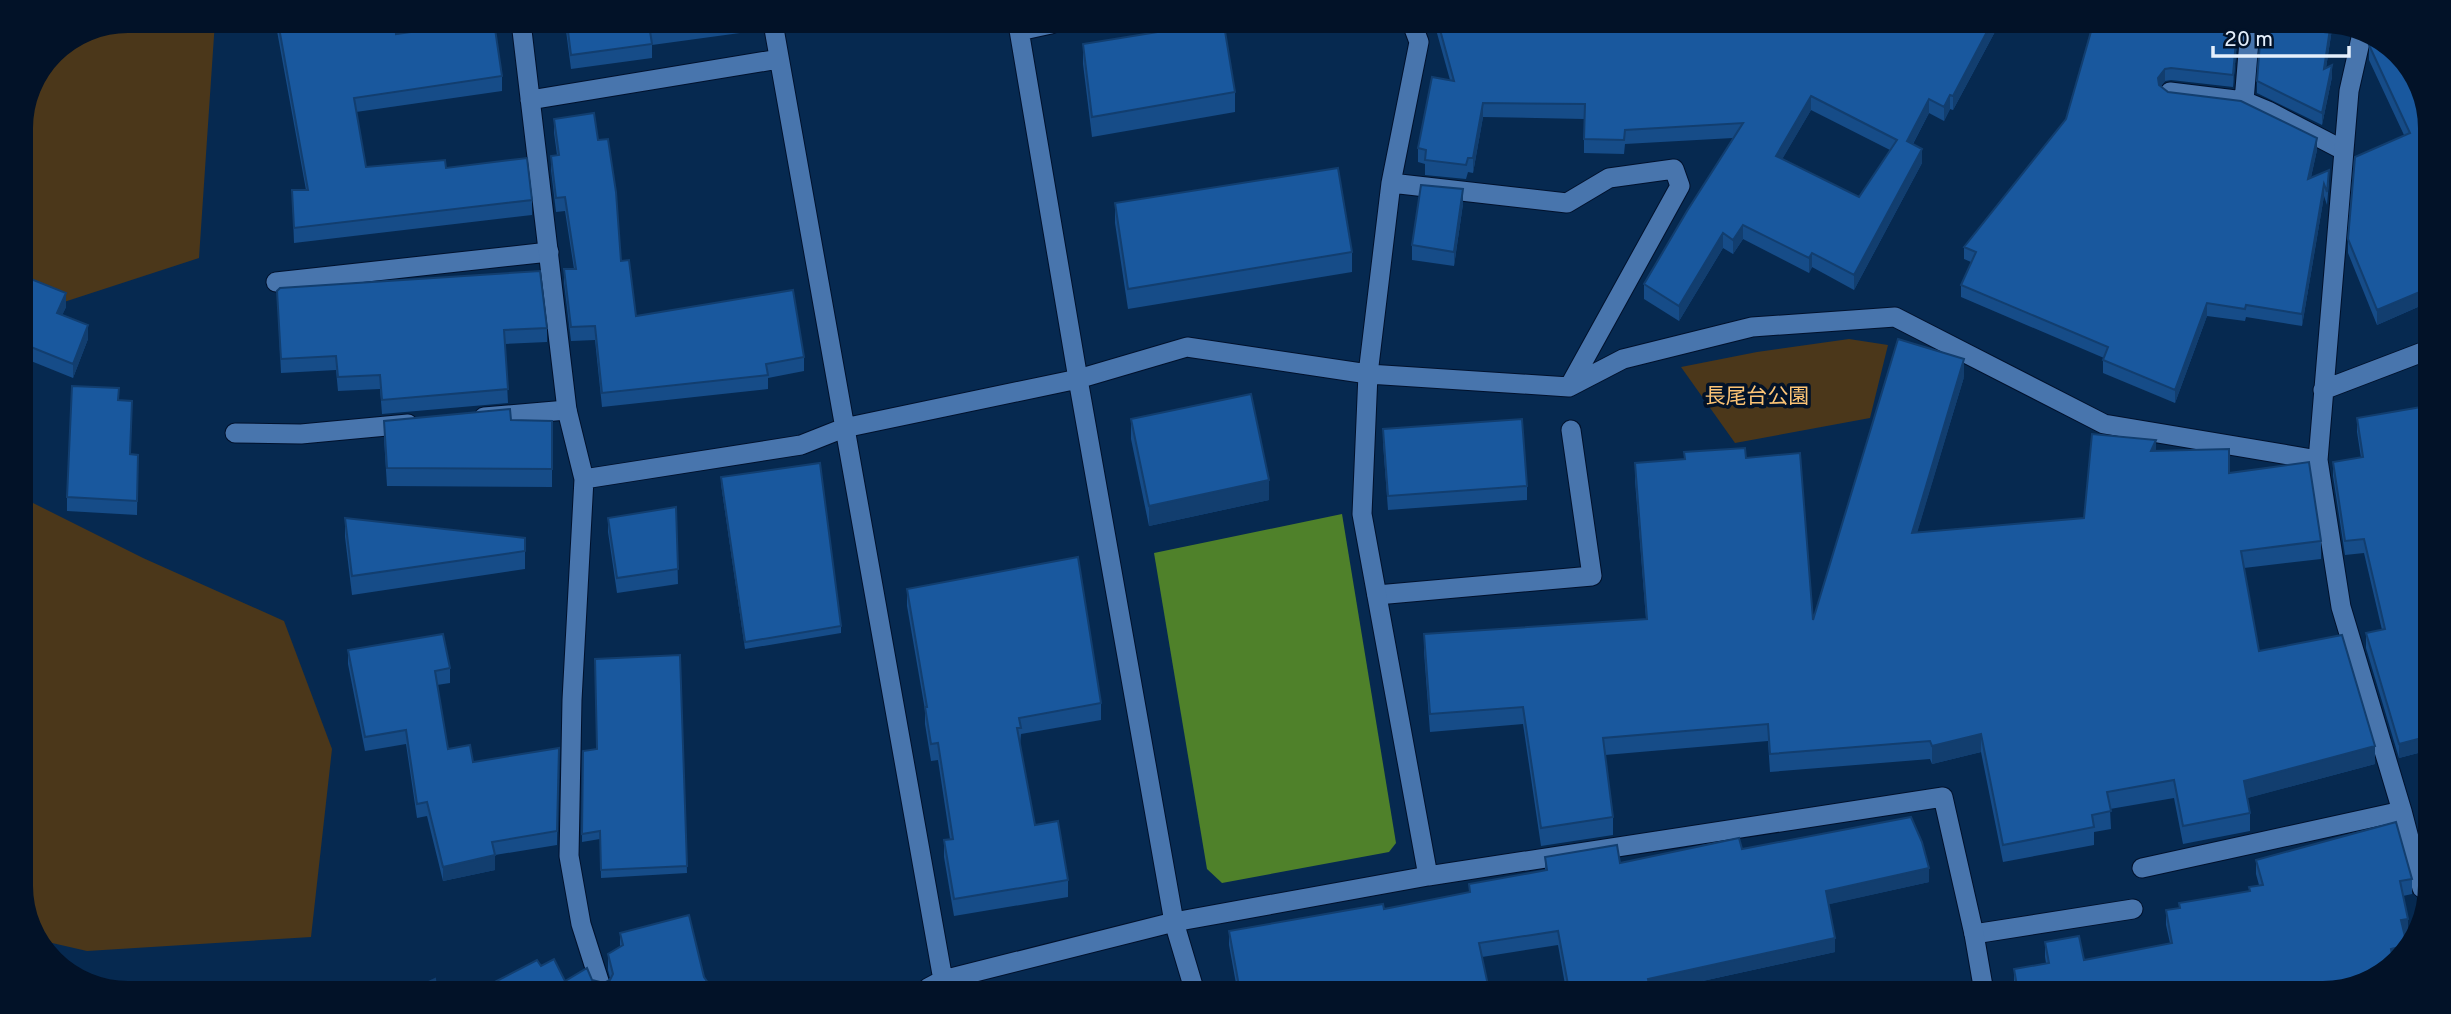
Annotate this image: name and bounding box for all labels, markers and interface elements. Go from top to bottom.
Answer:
scale bar [2213,14,2350,58]
text: 20 m [2224,27,2273,54]
park label: 長尾台公園 [1705,384,1810,411]

